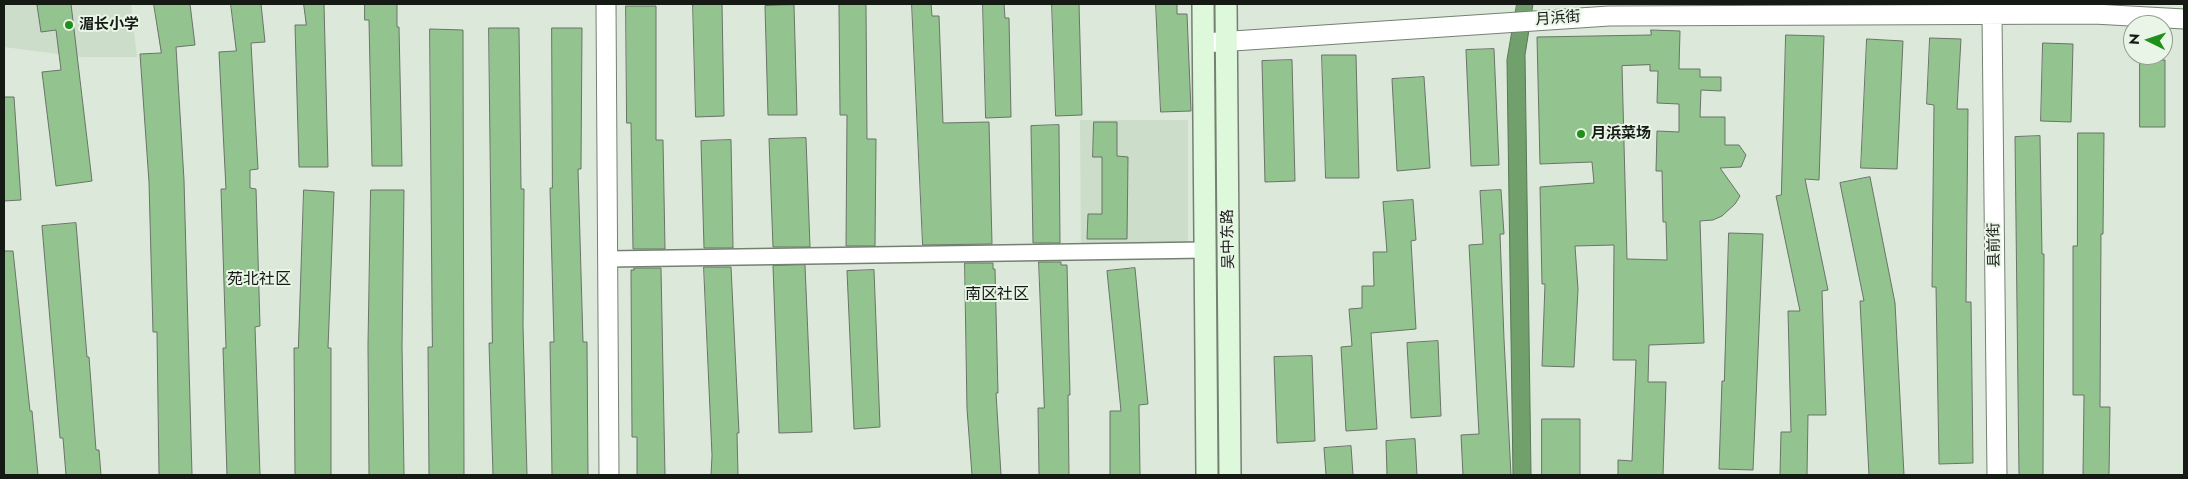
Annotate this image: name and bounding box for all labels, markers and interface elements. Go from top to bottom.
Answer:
street label: 月浜街 [1535,8,1581,30]
north arrow [2123,15,2173,65]
place label: 湄长小学 [79,16,139,34]
marker: 湄长小学 [63,19,75,31]
text: N [2124,33,2144,45]
place label: 月浜菜场 [1591,125,1651,143]
marker: 月浜菜场 [1575,128,1587,140]
street label: 吴中东路 [1219,209,1239,269]
street label: 县前街 [1986,222,2004,268]
district label: 苑北社区 [227,270,291,290]
district label: 南区社区 [965,285,1029,305]

